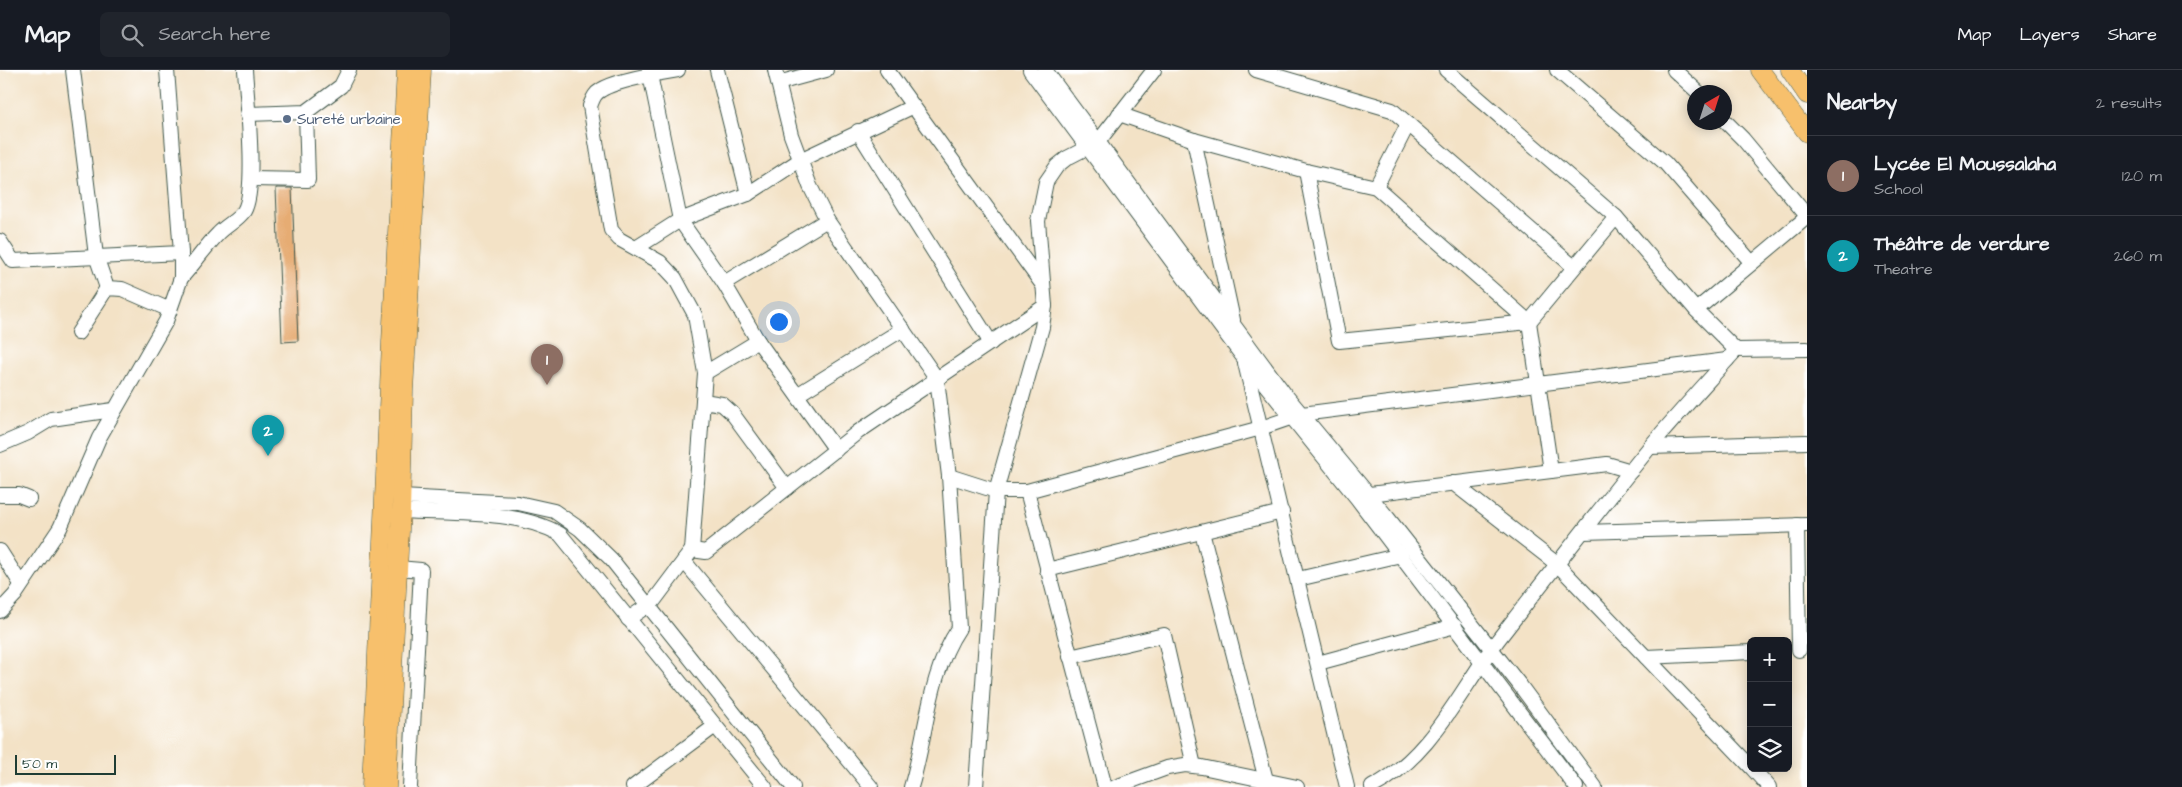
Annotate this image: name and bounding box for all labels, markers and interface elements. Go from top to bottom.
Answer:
search box [100,12,450,57]
text: Map [25,18,70,52]
icon: search [118,21,146,49]
text: Search here [158,21,271,48]
text: Map [1957,22,1991,47]
text: Layers [2019,22,2080,47]
text: Share [2108,22,2157,47]
north arrow [1687,85,1732,130]
text: Nearby [1827,88,1897,117]
text: 2 results [2096,92,2162,114]
place label: Sureté urbaine [297,109,401,130]
marker: Sureté urbaine [281,113,293,125]
text: Lycée El Moussalaha [1874,151,2056,178]
text: 1 [1842,165,1844,187]
text: 120 m [2122,165,2162,187]
text: School [1874,178,1923,200]
text: Théâtre de verdure [1874,231,2050,258]
text: 2 [1838,245,1848,267]
text: 260 m [2114,245,2162,267]
text: Theatre [1874,258,1933,280]
your location [766,309,792,335]
pin: 1 [531,344,563,385]
pin: 2 [252,415,284,456]
map controls [1747,637,1792,772]
button: + [1747,637,1792,682]
button: − [1747,682,1792,727]
button: layers [1747,727,1792,772]
scale bar [15,752,116,775]
text: 50 m [22,754,57,774]

